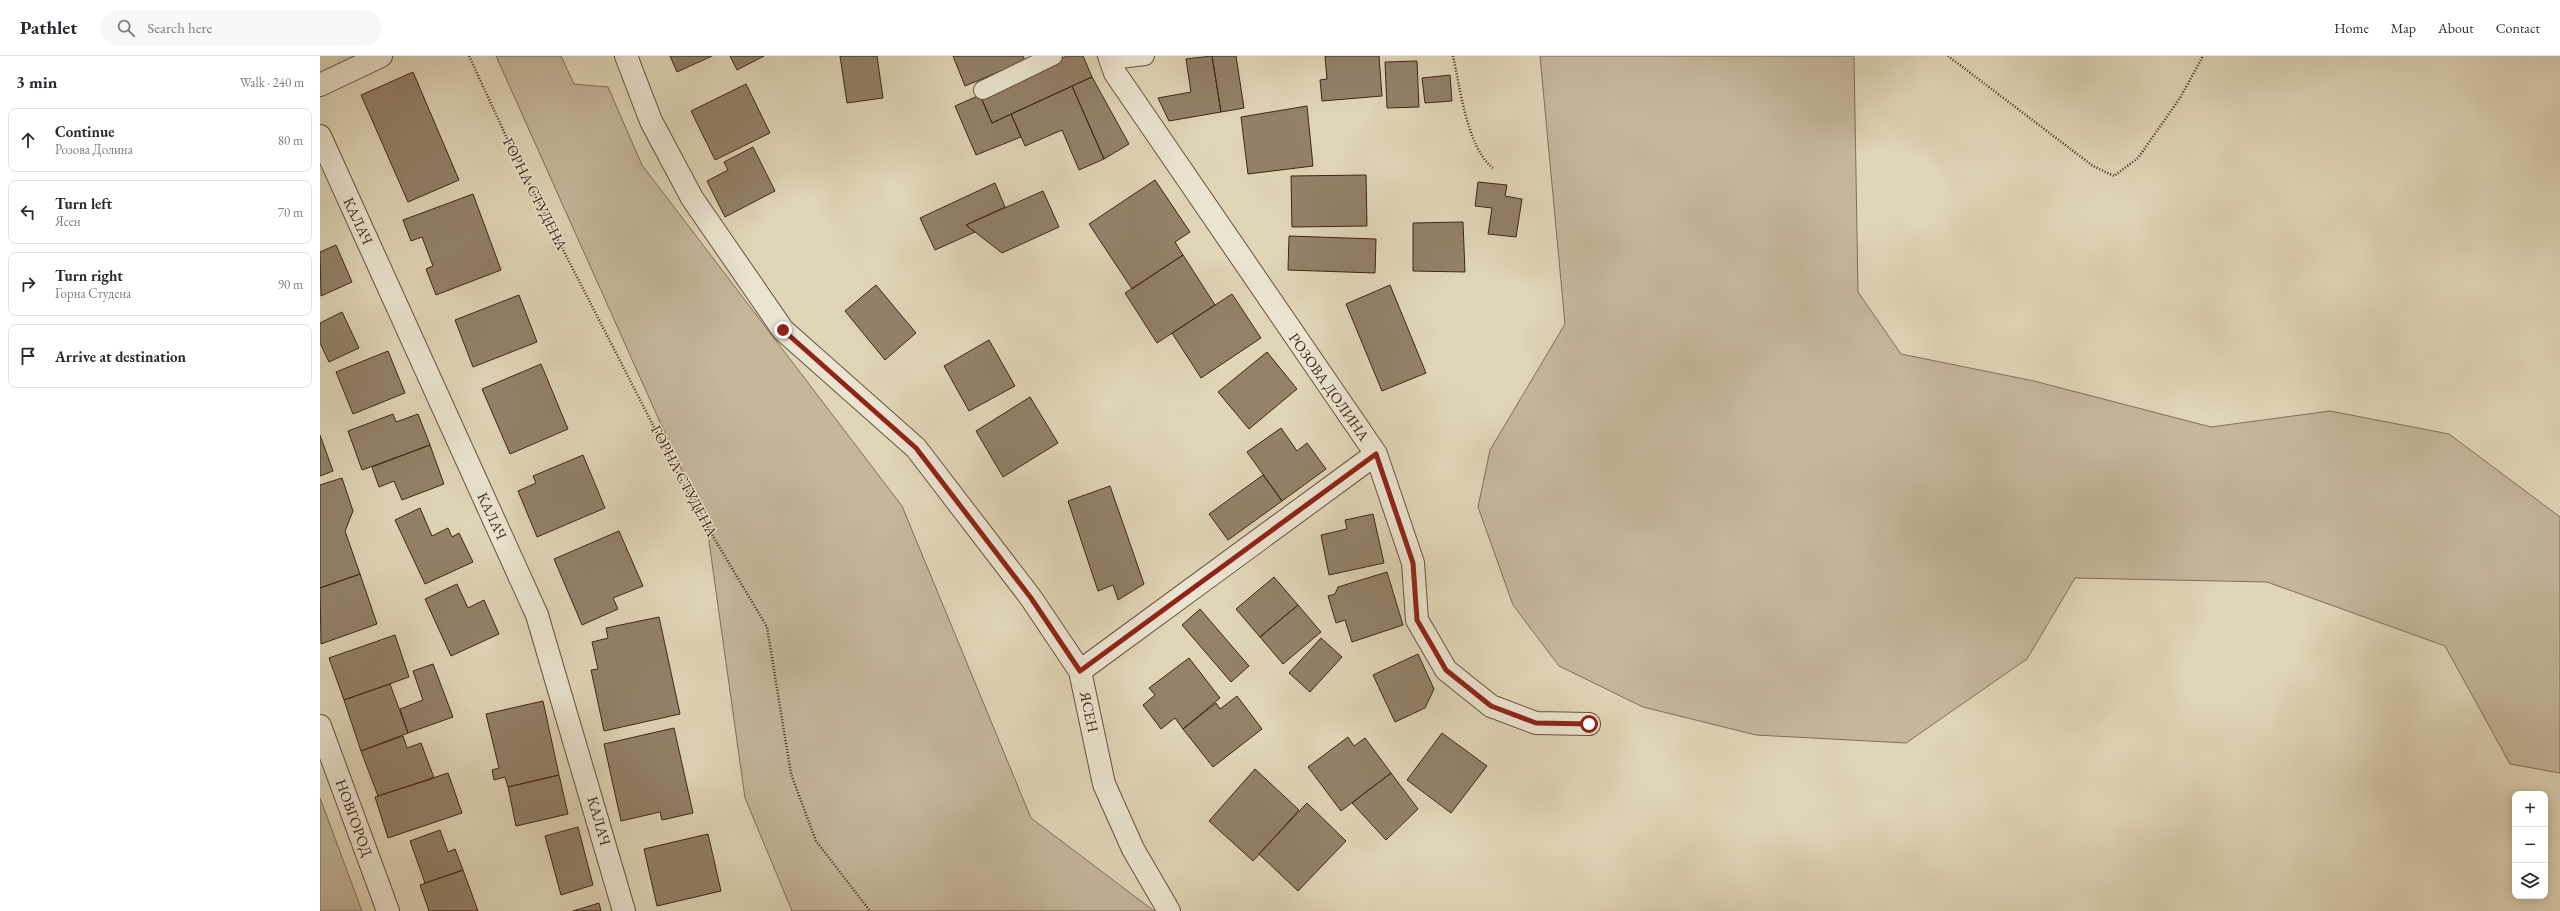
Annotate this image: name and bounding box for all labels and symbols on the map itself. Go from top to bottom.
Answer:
street label: ГОРНА СТУДЕНА [499,134,572,254]
street label: КАЛАЧ [339,194,378,247]
route end [774,321,792,339]
street label: РОЗОВА ДОЛИНА [1285,329,1374,445]
street label: ГОРНА СТУДЕНА [647,422,722,540]
street label: КАЛАЧ [473,489,512,542]
street label: ЯСЕН [1076,689,1103,734]
route start [1580,715,1598,733]
street label: НОВГОРОД [332,776,377,859]
street label: КАЛАЧ [583,794,616,848]

